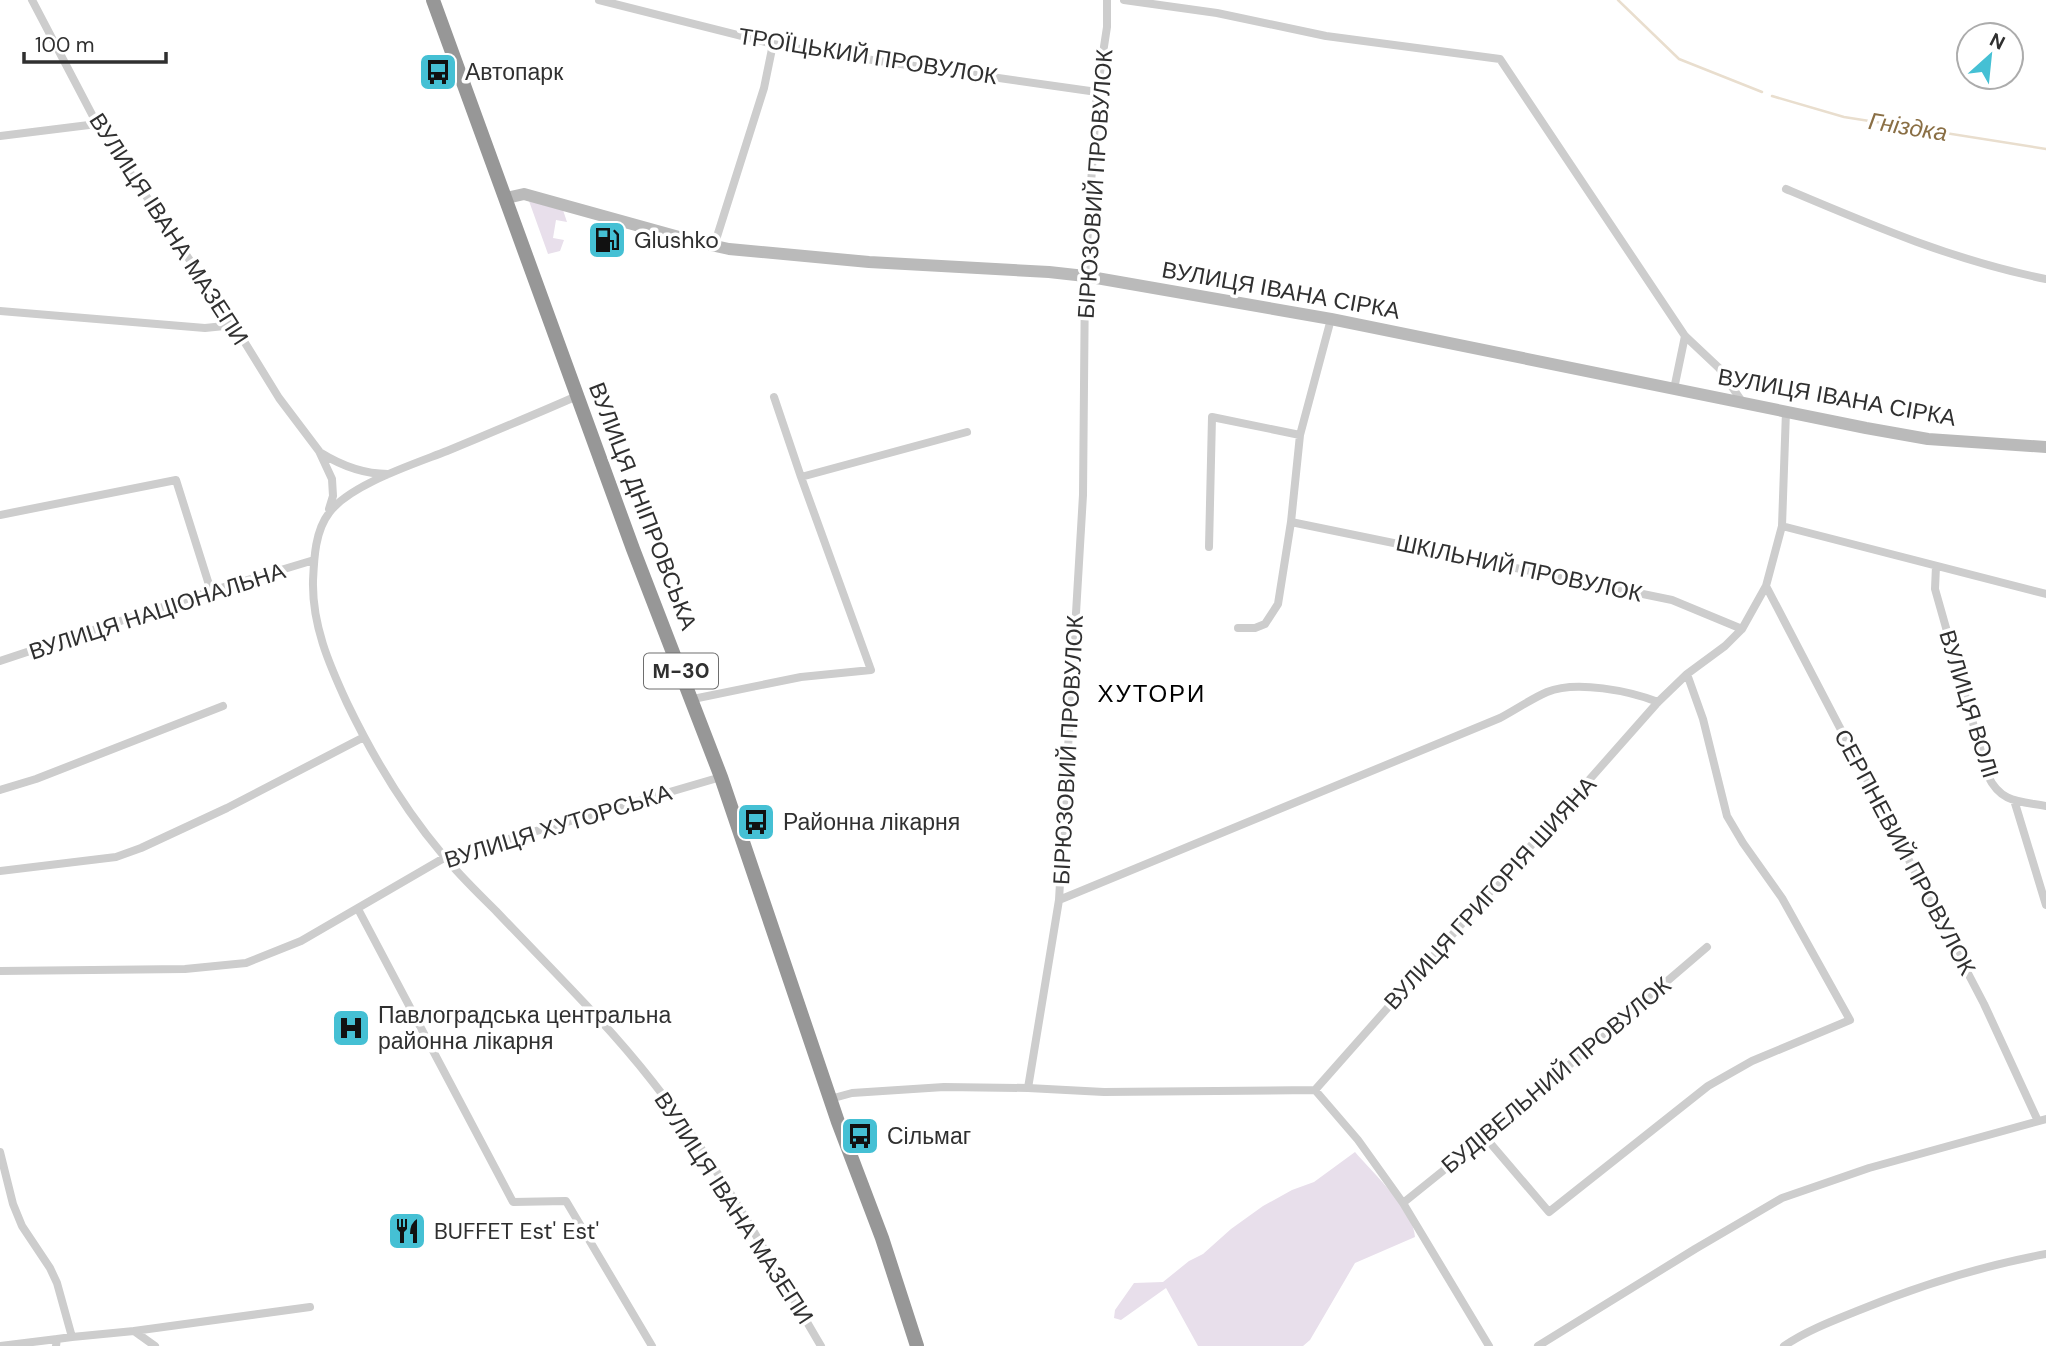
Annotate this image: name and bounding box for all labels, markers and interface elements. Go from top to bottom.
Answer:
scale bar [24,21,166,65]
street label: ТРОЇЦЬКИЙ ПРОВУЛОК [736,21,1000,91]
north arrow [1955,21,2025,91]
text: N [1986,27,2009,56]
text: 100 m [35,31,95,59]
street label: БІРЮЗОВИЙ ПРОВУЛОК [1071,48,1119,320]
bus stop icon: Автопарк [417,51,459,93]
place label: Автопарк [465,57,564,87]
water label: Гніздка [1866,105,1950,148]
street label: ВУЛИЦЯ ІВАНА МАЗЕПИ [83,107,255,351]
fuel station icon: Glushko [586,219,628,261]
place label: Glushko [634,225,719,255]
street label: ВУЛИЦЯ ІВАНА СІРКА [1160,254,1403,326]
street label: ВУЛИЦЯ ІВАНА СІРКА [1716,361,1959,433]
street label: ВУЛИЦЯ ДНІПРОВСЬКА [582,378,704,635]
street label: ШКІЛЬНИЙ ПРОВУЛОК [1393,527,1645,609]
street label: ВУЛИЦЯ НАЦІОНАЛЬНА [25,555,290,667]
street label: БІРЮЗОВИЙ ПРОВУЛОК [1046,614,1090,886]
street label: ВУЛИЦЯ ВОЛІ [1932,626,2006,782]
road number: М-30 [644,654,718,688]
district label: ХУТОРИ [1098,678,1206,709]
street label: СЕРПНЕВИЙ ПРОВУЛОК [1827,724,1983,981]
street label: ВУЛИЦЯ ГРИГОРІЯ ШИЯНА [1377,770,1603,1016]
street label: ВУЛИЦЯ ХУТОРСЬКА [441,777,676,875]
bus stop icon: Районна лікарня [735,801,777,843]
place label: Районна лікарня [783,807,960,837]
street label: БУДІВЕЛЬНИЙ ПРОВУЛОК [1435,970,1677,1180]
place label: Павлоградська центральна районна лікарня [378,1000,671,1056]
hospital icon: Павлоградська центральна районна лікарня [330,1007,372,1049]
street label: ВУЛИЦЯ ІВАНА МАЗЕПИ [648,1086,820,1330]
bus stop icon: Сільмаг [839,1115,881,1157]
place label: Сільмаг [887,1121,971,1151]
restaurant icon: BUFFET Est' Est' [386,1210,428,1252]
place label: BUFFET Est' Est' [434,1216,599,1246]

